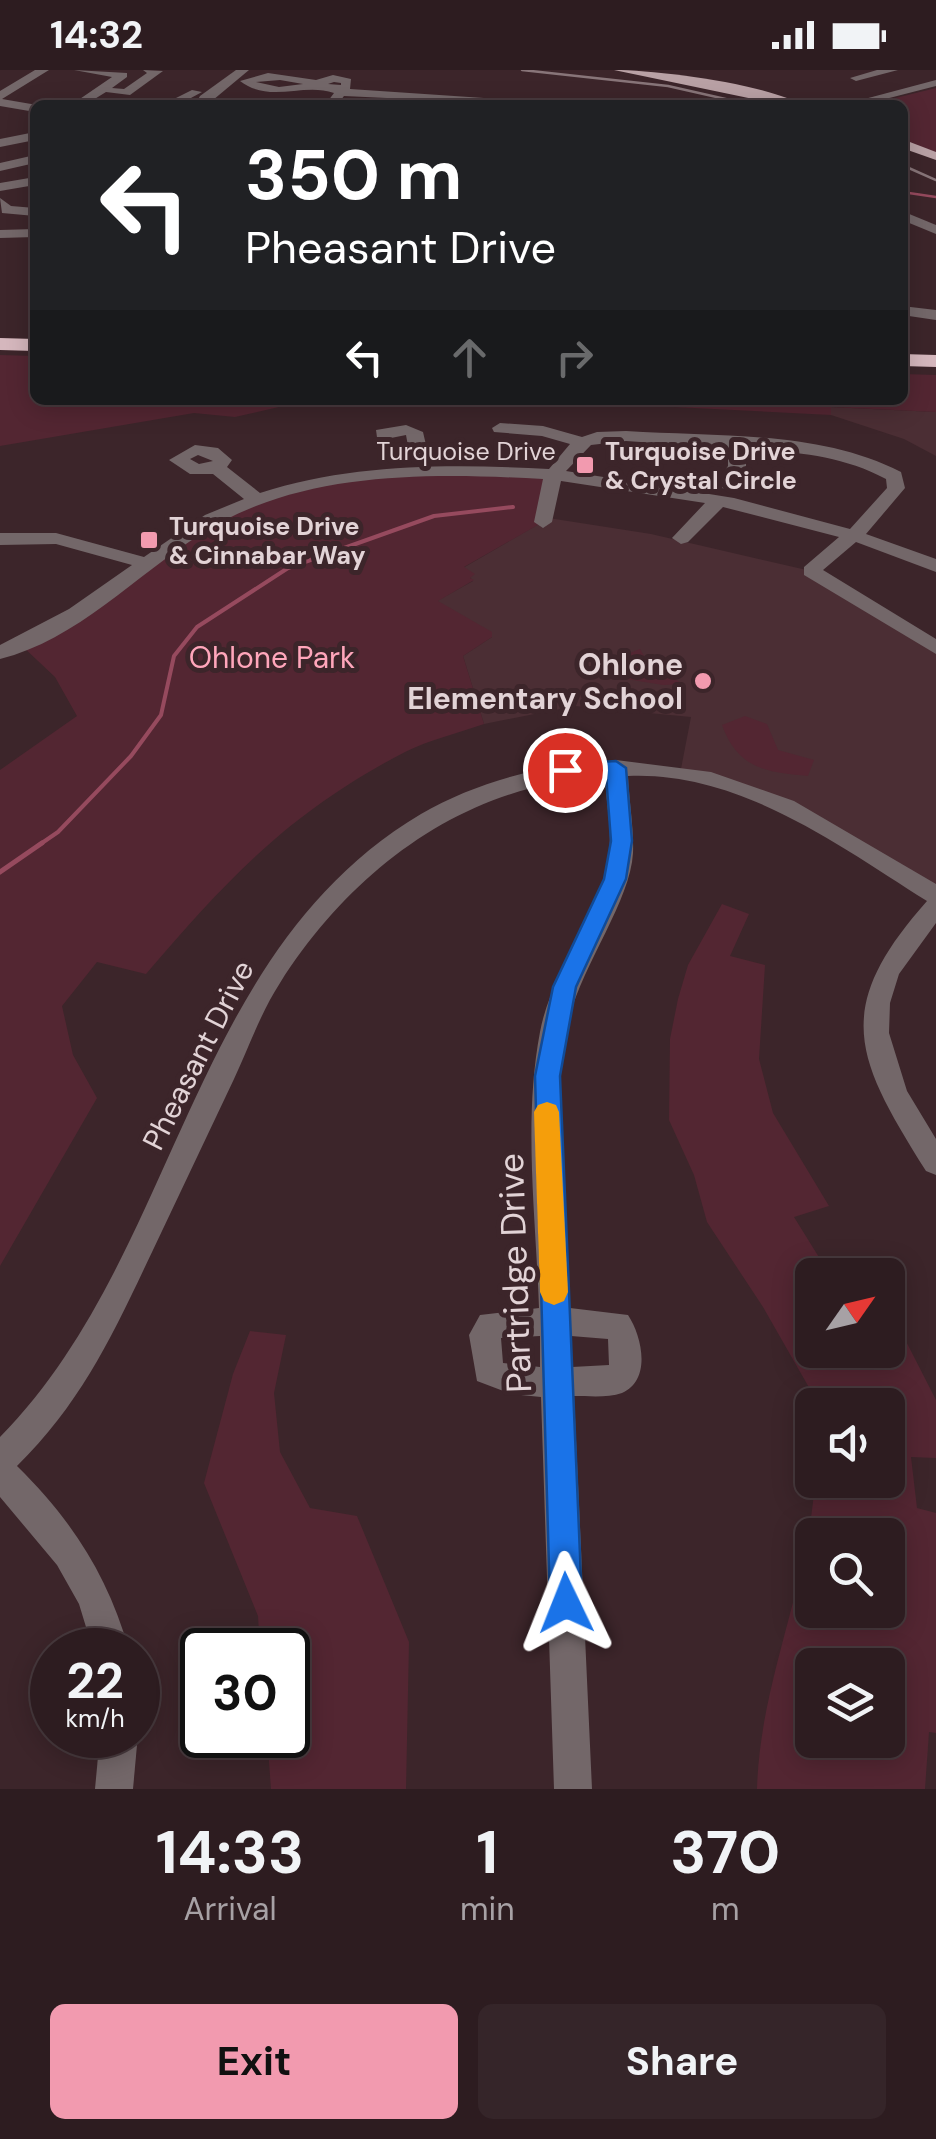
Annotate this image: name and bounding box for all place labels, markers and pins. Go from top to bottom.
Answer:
place label: Turquoise Drive & Crystal Circle [605,435,797,497]
marker: Turquoise Drive & Crystal Circle [574,454,596,476]
place label: Turquoise Drive & Cinnabar Way [169,510,366,572]
marker: Turquoise Drive & Cinnabar Way [138,529,160,551]
place label: Ohlone Elementary School [407,645,683,718]
marker: Ohlone Elementary School [692,670,714,692]
pin [523,728,608,813]

